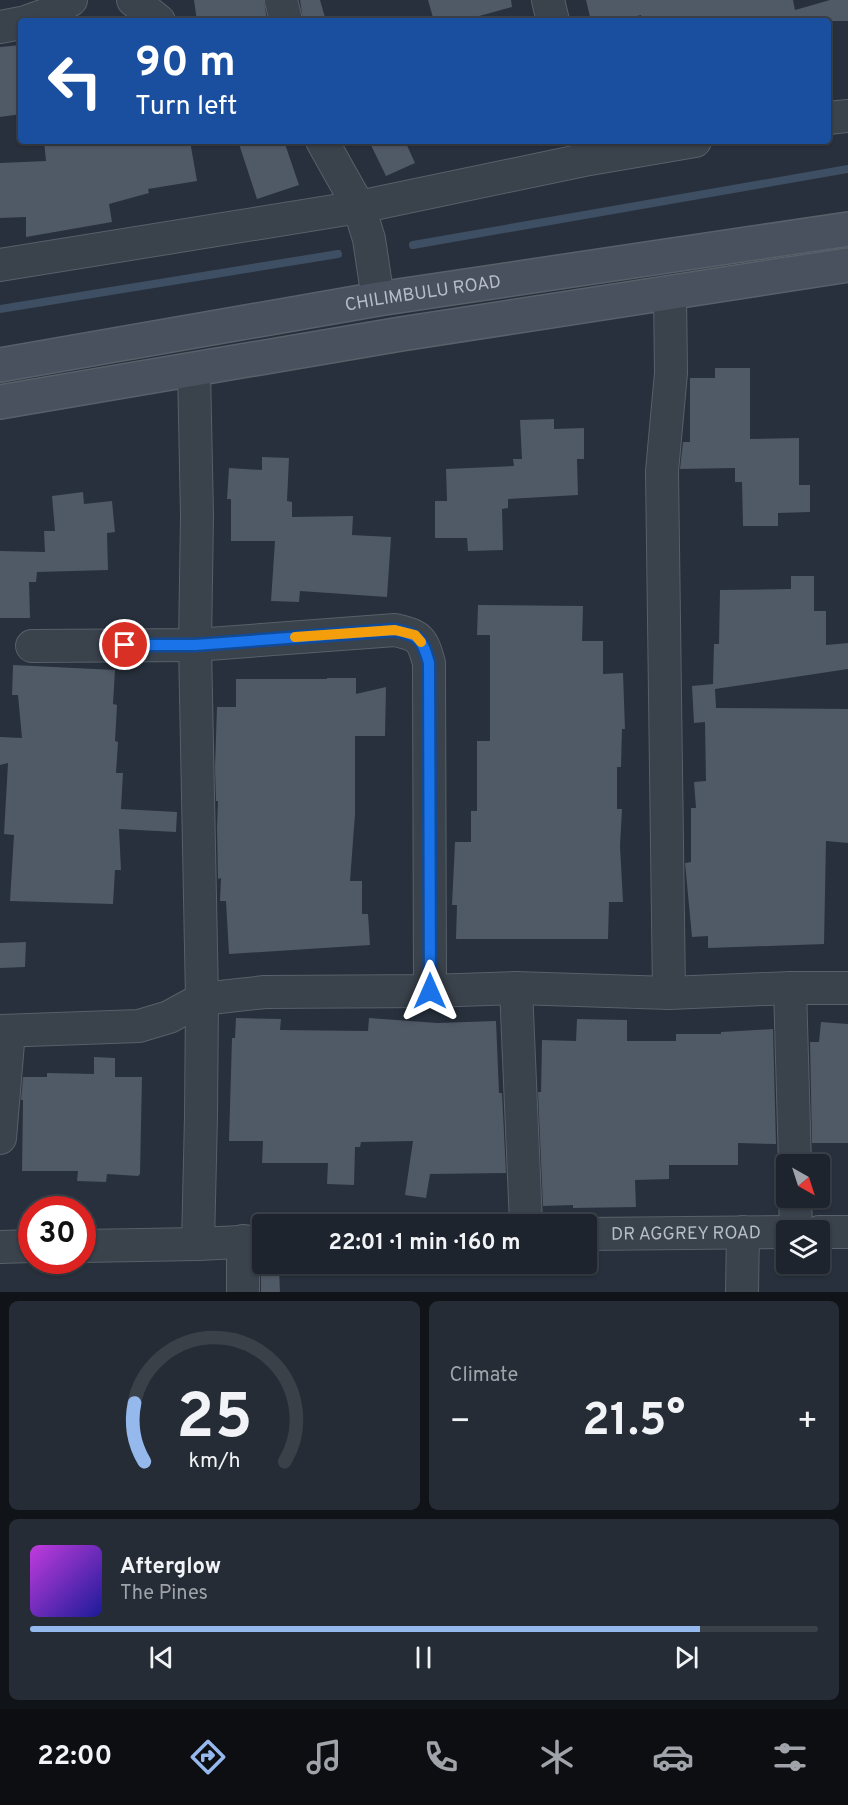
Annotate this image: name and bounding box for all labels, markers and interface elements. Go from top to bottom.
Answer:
text: 90 m [135,38,236,91]
icon: left [36,42,114,120]
text: Turn left [135,90,237,124]
street label: CHILIMBULU ROAD [343,271,503,318]
pin [99,619,150,670]
icon: arrive [108,628,141,661]
position arrow [398,959,462,1023]
north arrow [776,1154,830,1208]
map controls [776,1154,830,1274]
speed limit sign: 30 [18,1196,96,1274]
button: layers [776,1220,830,1274]
street label: DR AGGREY ROAD [611,1222,761,1247]
text: 22:01 · 1 min · 160 m [329,1230,520,1257]
text: Climate [450,1363,518,1389]
text: 25 [176,1381,252,1460]
text: 21.5° [582,1394,685,1451]
text: − [450,1402,471,1444]
text: + [797,1402,818,1444]
text: km/h [188,1449,240,1476]
text: Afterglow [120,1554,221,1581]
text: The Pines [120,1581,208,1607]
icon: previous [145,1641,178,1674]
icon: pause [407,1641,440,1674]
icon: next [670,1641,703,1674]
icon: directions [187,1736,229,1778]
icon: music [303,1736,345,1778]
icon: phone [420,1736,462,1778]
icon: climate [536,1736,578,1778]
icon: car [652,1736,694,1778]
icon: filters [769,1736,811,1778]
text: 22:00 [37,1740,112,1774]

